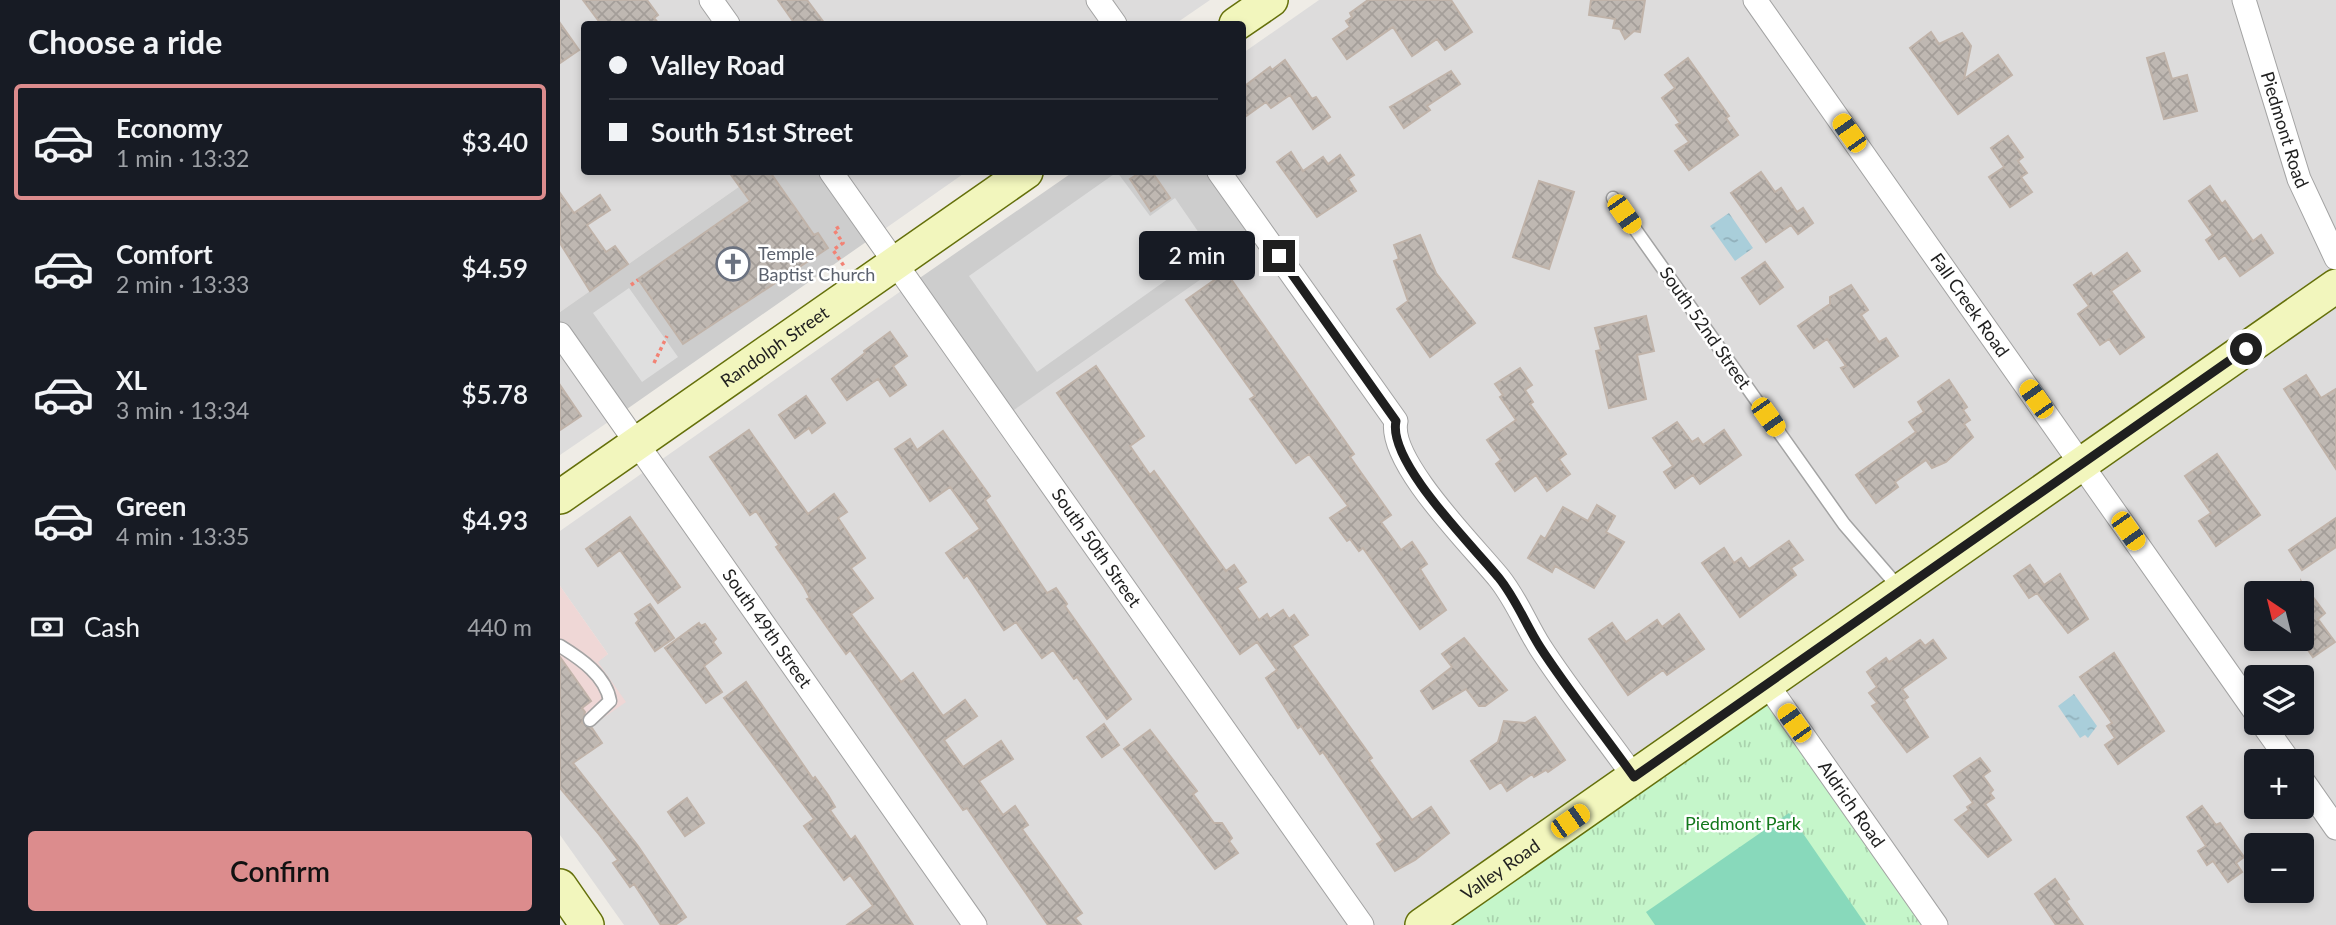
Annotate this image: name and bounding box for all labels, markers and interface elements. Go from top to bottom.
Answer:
text: Choose a ride [28,22,222,61]
text: Valley Road [651,49,785,81]
street label: Piedmont Road [2257,69,2314,191]
car [1829,110,1870,156]
icon: car [32,111,95,174]
text: Economy [116,112,222,144]
text: South 51st Street [651,116,853,148]
text: $3.40 [462,126,528,158]
text: 1 min · 13:32 [116,144,249,172]
car [1604,191,1645,237]
callout: 2 min [1139,232,1254,280]
icon: car [32,237,95,300]
text: Comfort [116,238,213,270]
route end [1263,240,1295,272]
text: 2 min [1169,241,1225,269]
place label: Temple Baptist Church [758,242,875,285]
church icon: Temple Baptist Church [714,245,752,283]
street label: Fall Creek Road [1926,248,2014,361]
text: $4.59 [462,252,528,284]
street label: South 52nd Street [1655,262,1756,393]
text: 2 min · 13:33 [116,270,249,298]
street label: Randolph Street [716,301,833,392]
route start [2230,333,2262,365]
icon: car [32,363,95,426]
text: XL [116,364,147,396]
car [2016,376,2057,422]
text: $5.78 [462,378,528,410]
car [1748,394,1789,440]
text: 3 min · 13:34 [116,396,249,424]
street label: South 50th Street [1047,484,1147,612]
icon: car [32,489,95,552]
text: Green [116,490,186,522]
text: $4.93 [462,504,528,536]
car [2108,508,2149,554]
text: 4 min · 13:35 [116,522,249,550]
street label: South 49th Street [718,564,817,692]
north arrow [2244,581,2314,651]
map controls [2244,581,2314,903]
icon: cash [28,608,66,646]
text: Cash [84,611,140,643]
text: 440 m [467,613,532,641]
button: layers [2244,665,2314,735]
car [1774,700,1815,746]
button: + [2244,749,2314,819]
street label: Aldrich Road [1814,756,1890,851]
car [1547,800,1594,842]
park label: Piedmont Park [1685,812,1802,834]
button: Confirm [28,831,532,911]
button: − [2244,833,2314,903]
street label: Valley Road [1456,834,1544,904]

